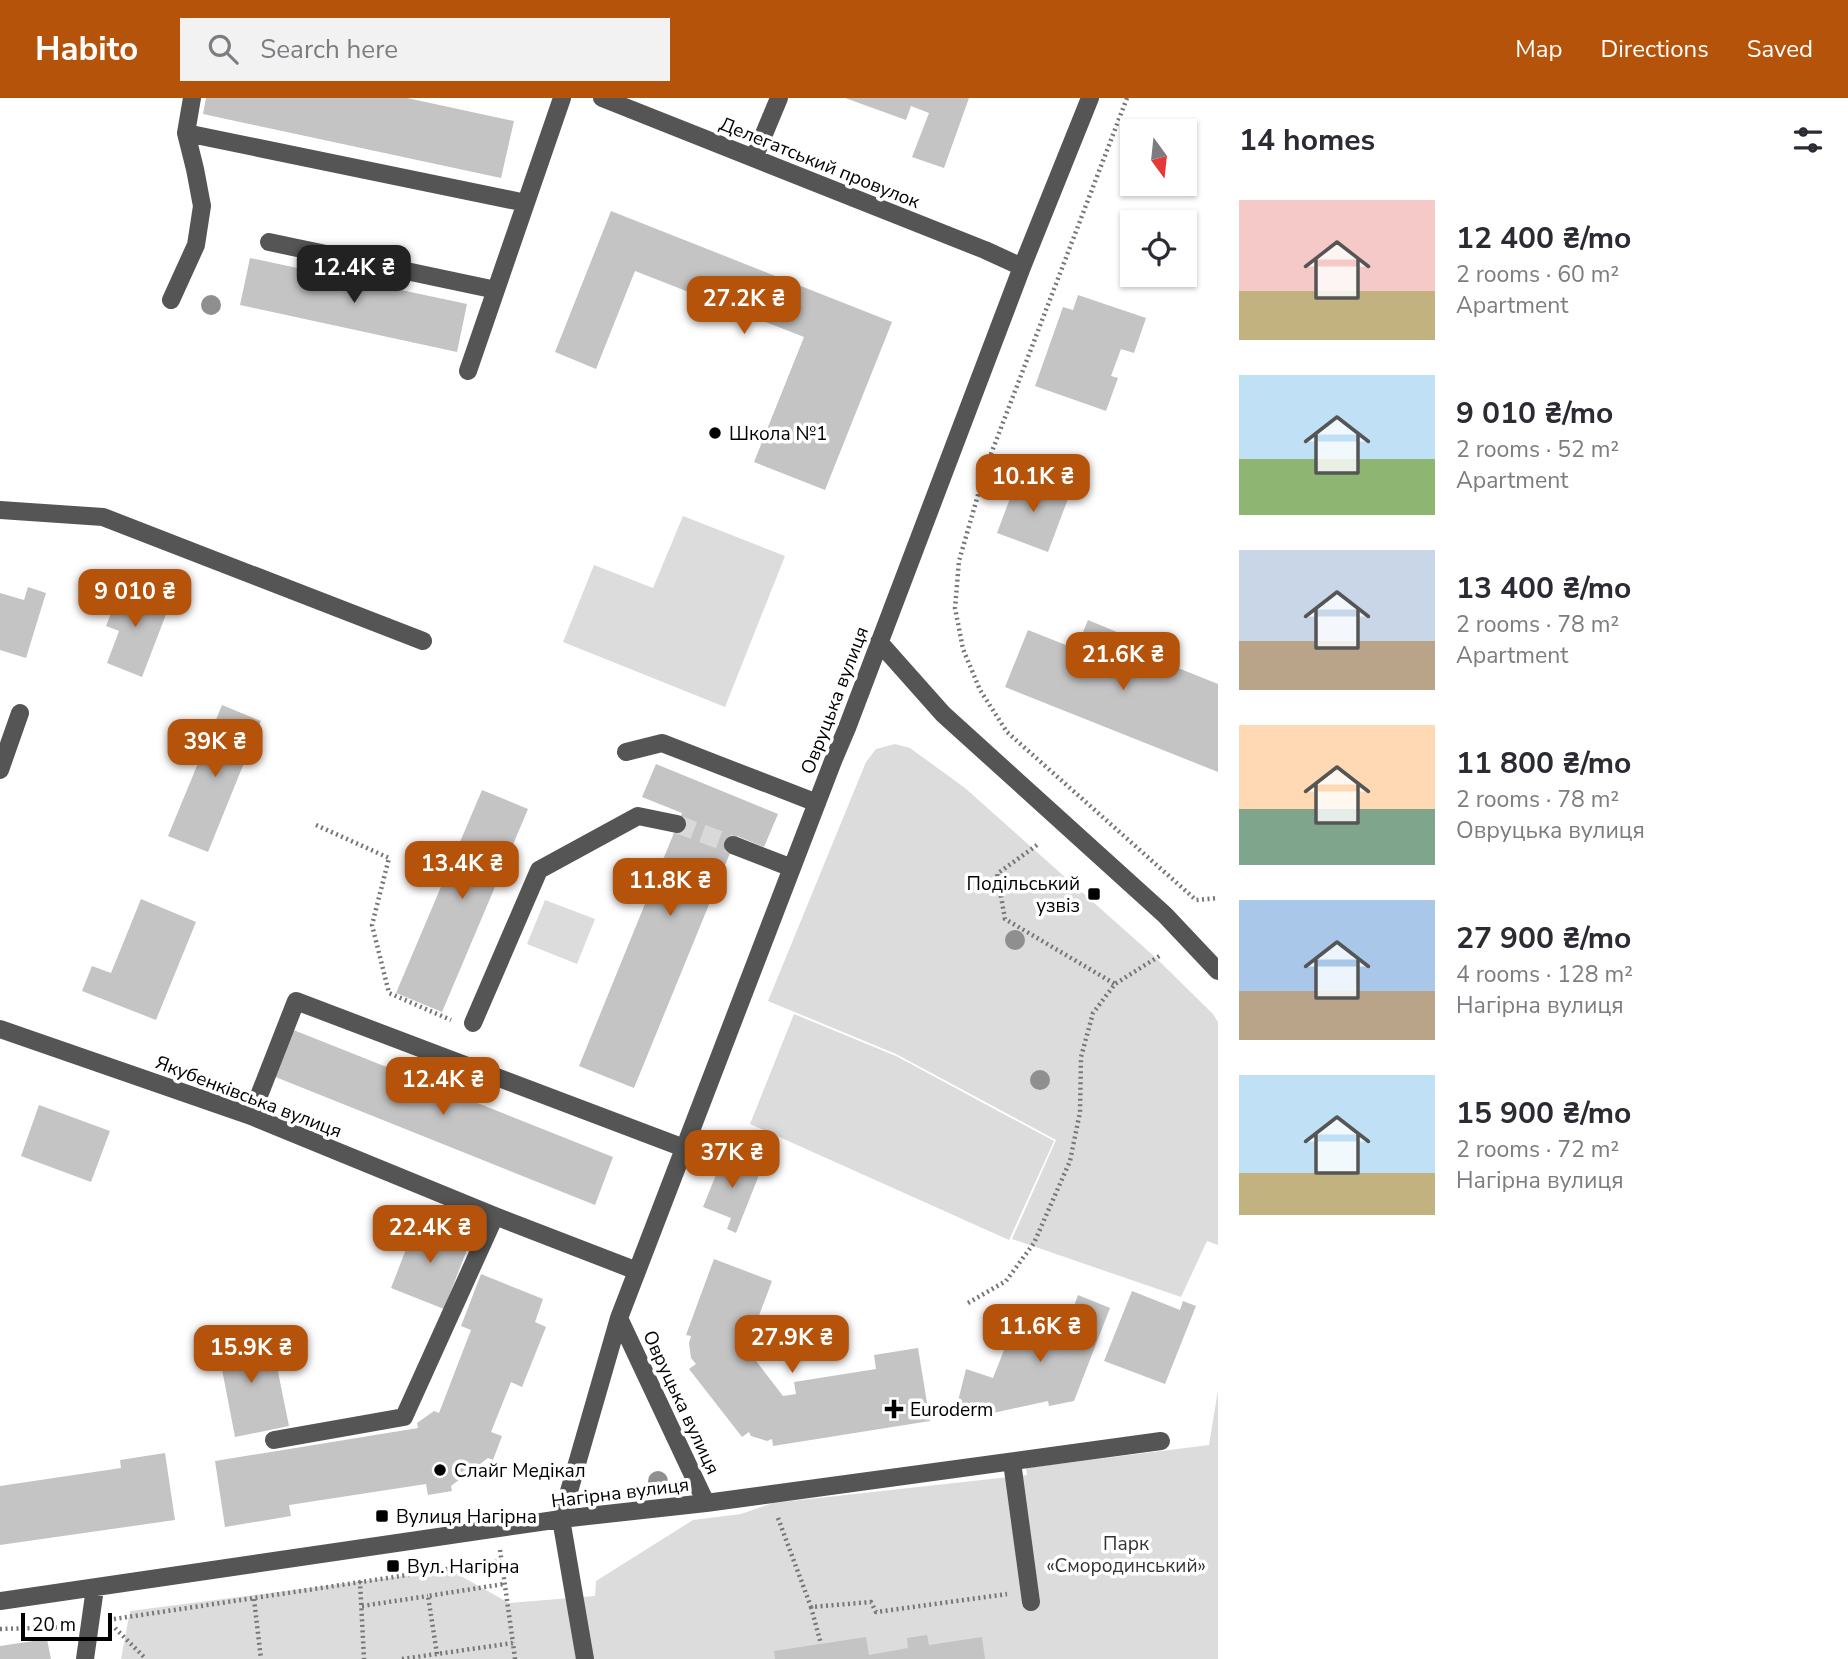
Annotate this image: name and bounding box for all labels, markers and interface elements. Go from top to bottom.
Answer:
search box [180,18,670,81]
text: Habito [35,27,138,72]
icon: search [204,30,242,68]
text: Search here [260,32,398,67]
text: Map [1515,33,1562,65]
text: Directions [1600,33,1709,65]
text: Saved [1747,33,1813,65]
street label: Делегатський провулок [716,111,924,215]
north arrow [1120,119,1197,196]
map controls [1120,119,1197,287]
text: 14 homes [1239,120,1375,161]
icon: filters [1789,121,1827,159]
button: locate [1120,210,1197,287]
text: 12 400 ₴/mo [1456,218,1631,259]
icon: home [1295,228,1379,312]
pin: 12.4K ₴ [289,246,419,305]
text: 12.4K ₴ [313,252,395,283]
text: 2 rooms · 60 m² [1456,259,1619,290]
pin: 27.2K ₴ [679,276,809,336]
text: 27.2K ₴ [703,283,785,314]
text: Apartment [1456,290,1568,321]
text: 9 010 ₴/mo [1456,393,1613,434]
icon: home [1295,403,1379,487]
place label: Школа №1 [729,421,828,447]
marker: Школа №1 [707,425,723,441]
text: 2 rooms · 52 m² [1456,434,1619,465]
pin: 10.1K ₴ [968,454,1098,514]
text: 10.1K ₴ [992,461,1074,492]
text: Apartment [1456,465,1568,496]
text: 13 400 ₴/mo [1456,568,1631,609]
pin: 9 010 ₴ [70,570,200,629]
text: 9 010 ₴ [94,576,176,607]
icon: home [1295,578,1379,662]
text: 2 rooms · 78 m² [1456,609,1619,640]
street label: Овруцька вулиця [795,623,875,778]
pin: 21.6K ₴ [1058,632,1188,692]
text: 21.6K ₴ [1082,639,1164,670]
text: Apartment [1456,640,1568,671]
pin: 39K ₴ [166,720,264,779]
text: 39K ₴ [184,726,246,757]
text: 11 800 ₴/mo [1456,743,1631,784]
icon: home [1295,753,1379,837]
text: 2 rooms · 78 m² [1456,784,1619,815]
text: Овруцька вулиця [1456,815,1645,846]
pin: 13.4K ₴ [397,842,527,901]
text: 13.4K ₴ [421,848,503,879]
pin: 11.8K ₴ [605,858,735,918]
text: 11.8K ₴ [629,865,711,896]
place label: Подільський узвіз [967,871,1080,919]
marker: Подільський узвіз [1086,886,1102,902]
text: 27 900 ₴/mo [1456,918,1631,959]
icon: home [1295,928,1379,1012]
text: 4 rooms · 128 m² [1456,959,1633,990]
text: Нагірна вулиця [1456,990,1624,1021]
street label: Якубенківська вулиця [152,1049,346,1144]
pin: 12.4K ₴ [378,1058,508,1117]
text: 12.4K ₴ [402,1064,484,1095]
text: 15 900 ₴/mo [1456,1093,1631,1134]
icon: home [1295,1103,1379,1187]
pin: 37K ₴ [683,1130,781,1190]
text: 2 rooms · 72 m² [1456,1134,1619,1165]
text: 37K ₴ [701,1137,763,1168]
text: Нагірна вулиця [1456,1165,1624,1196]
pin: 22.4K ₴ [365,1206,495,1265]
text: 22.4K ₴ [389,1212,471,1243]
pin: 11.6K ₴ [975,1304,1105,1364]
text: 11.6K ₴ [999,1311,1081,1342]
pin: 27.9K ₴ [727,1316,857,1375]
text: 27.9K ₴ [751,1322,833,1353]
pin: 15.9K ₴ [186,1326,316,1385]
street label: Овруцька вулиця [636,1326,726,1479]
text: 15.9K ₴ [210,1332,292,1363]
place label: Euroderm [910,1397,993,1423]
marker: Euroderm [884,1399,904,1419]
place label: Слайг Медікал [454,1458,586,1484]
marker: Слайг Медікал [432,1462,448,1478]
street label: Нагірна вулиця [550,1472,690,1514]
place label: Вулиця Нагірна [396,1504,537,1530]
marker: Вулиця Нагірна [374,1508,390,1524]
park label: Парк «Смородинський» [1046,1531,1206,1579]
place label: Вул. Нагірна [407,1554,520,1580]
marker: Вул. Нагірна [385,1558,401,1574]
scale bar [21,1610,112,1642]
text: 20 m [32,1612,76,1638]

